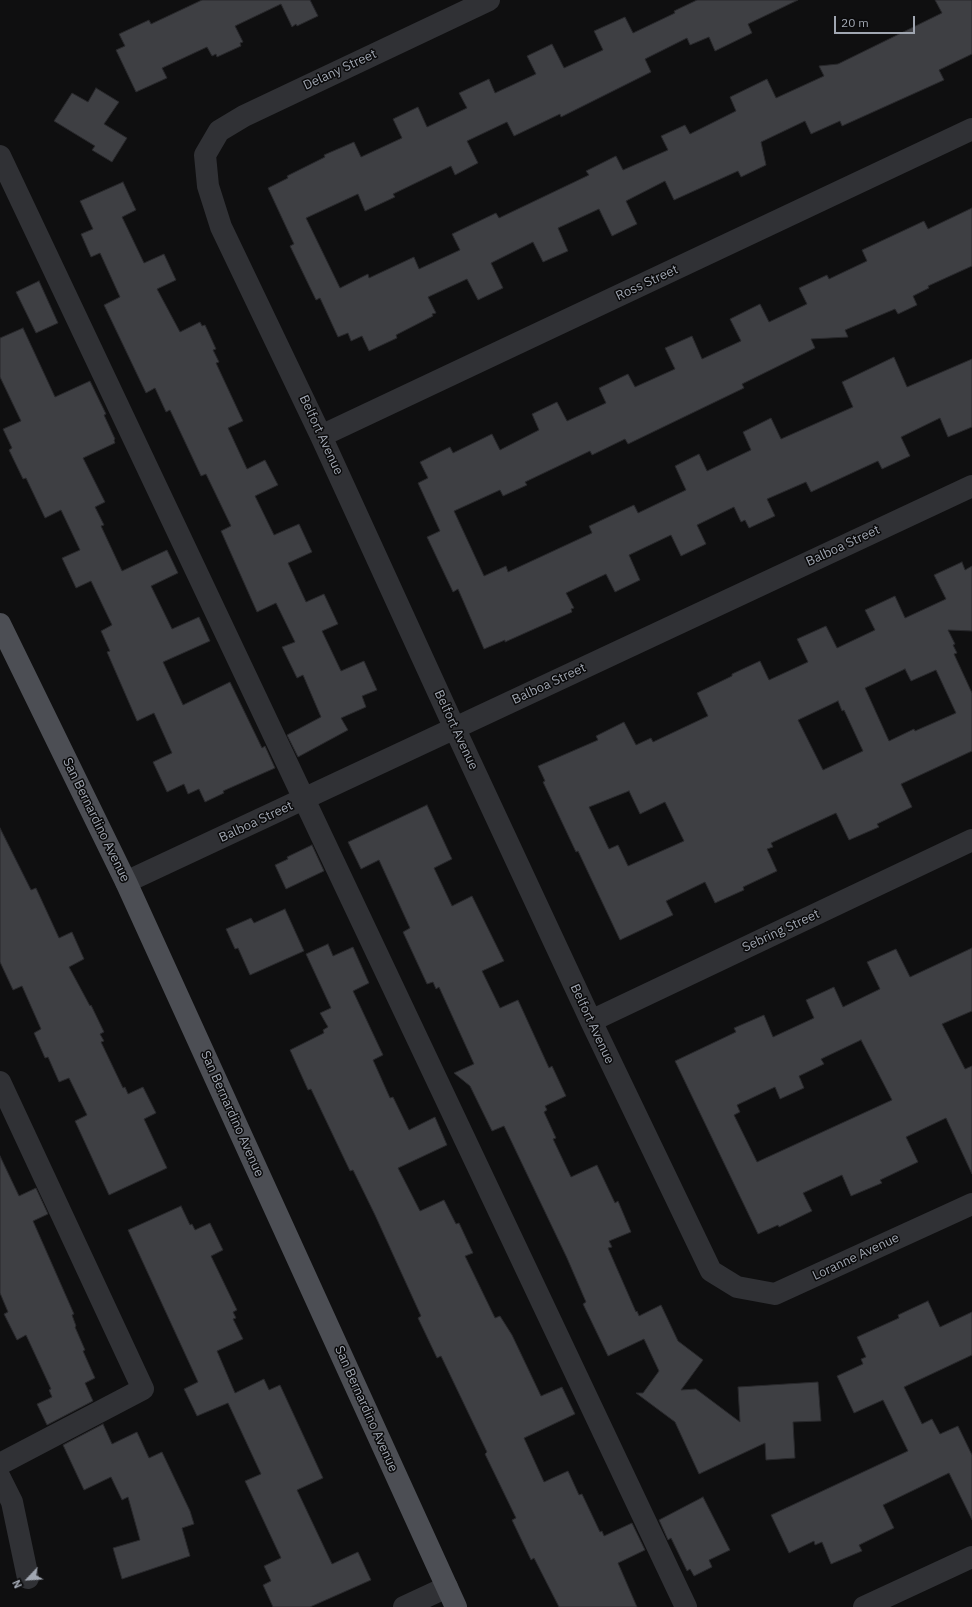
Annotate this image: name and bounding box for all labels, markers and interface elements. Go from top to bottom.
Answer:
scale bar [836,8,917,34]
text: 20 m [841,15,869,30]
street label: Delany Street [301,46,379,94]
street label: Ross Street [613,262,681,304]
street label: Belfort Avenue [296,393,346,477]
street label: Balboa Street [804,522,882,570]
street label: Balboa Street [510,660,588,708]
street label: Belfort Avenue [431,688,481,772]
street label: San Bernardino Avenue [59,755,133,885]
street label: Balboa Street [217,798,295,846]
street label: Sebring Street [740,906,822,956]
street label: Belfort Avenue [567,982,617,1066]
street label: San Bernardino Avenue [197,1049,267,1179]
street label: Loranne Avenue [810,1230,902,1284]
street label: San Bernardino Avenue [331,1344,401,1474]
north arrow [8,1559,48,1599]
text: N [9,1578,25,1591]

